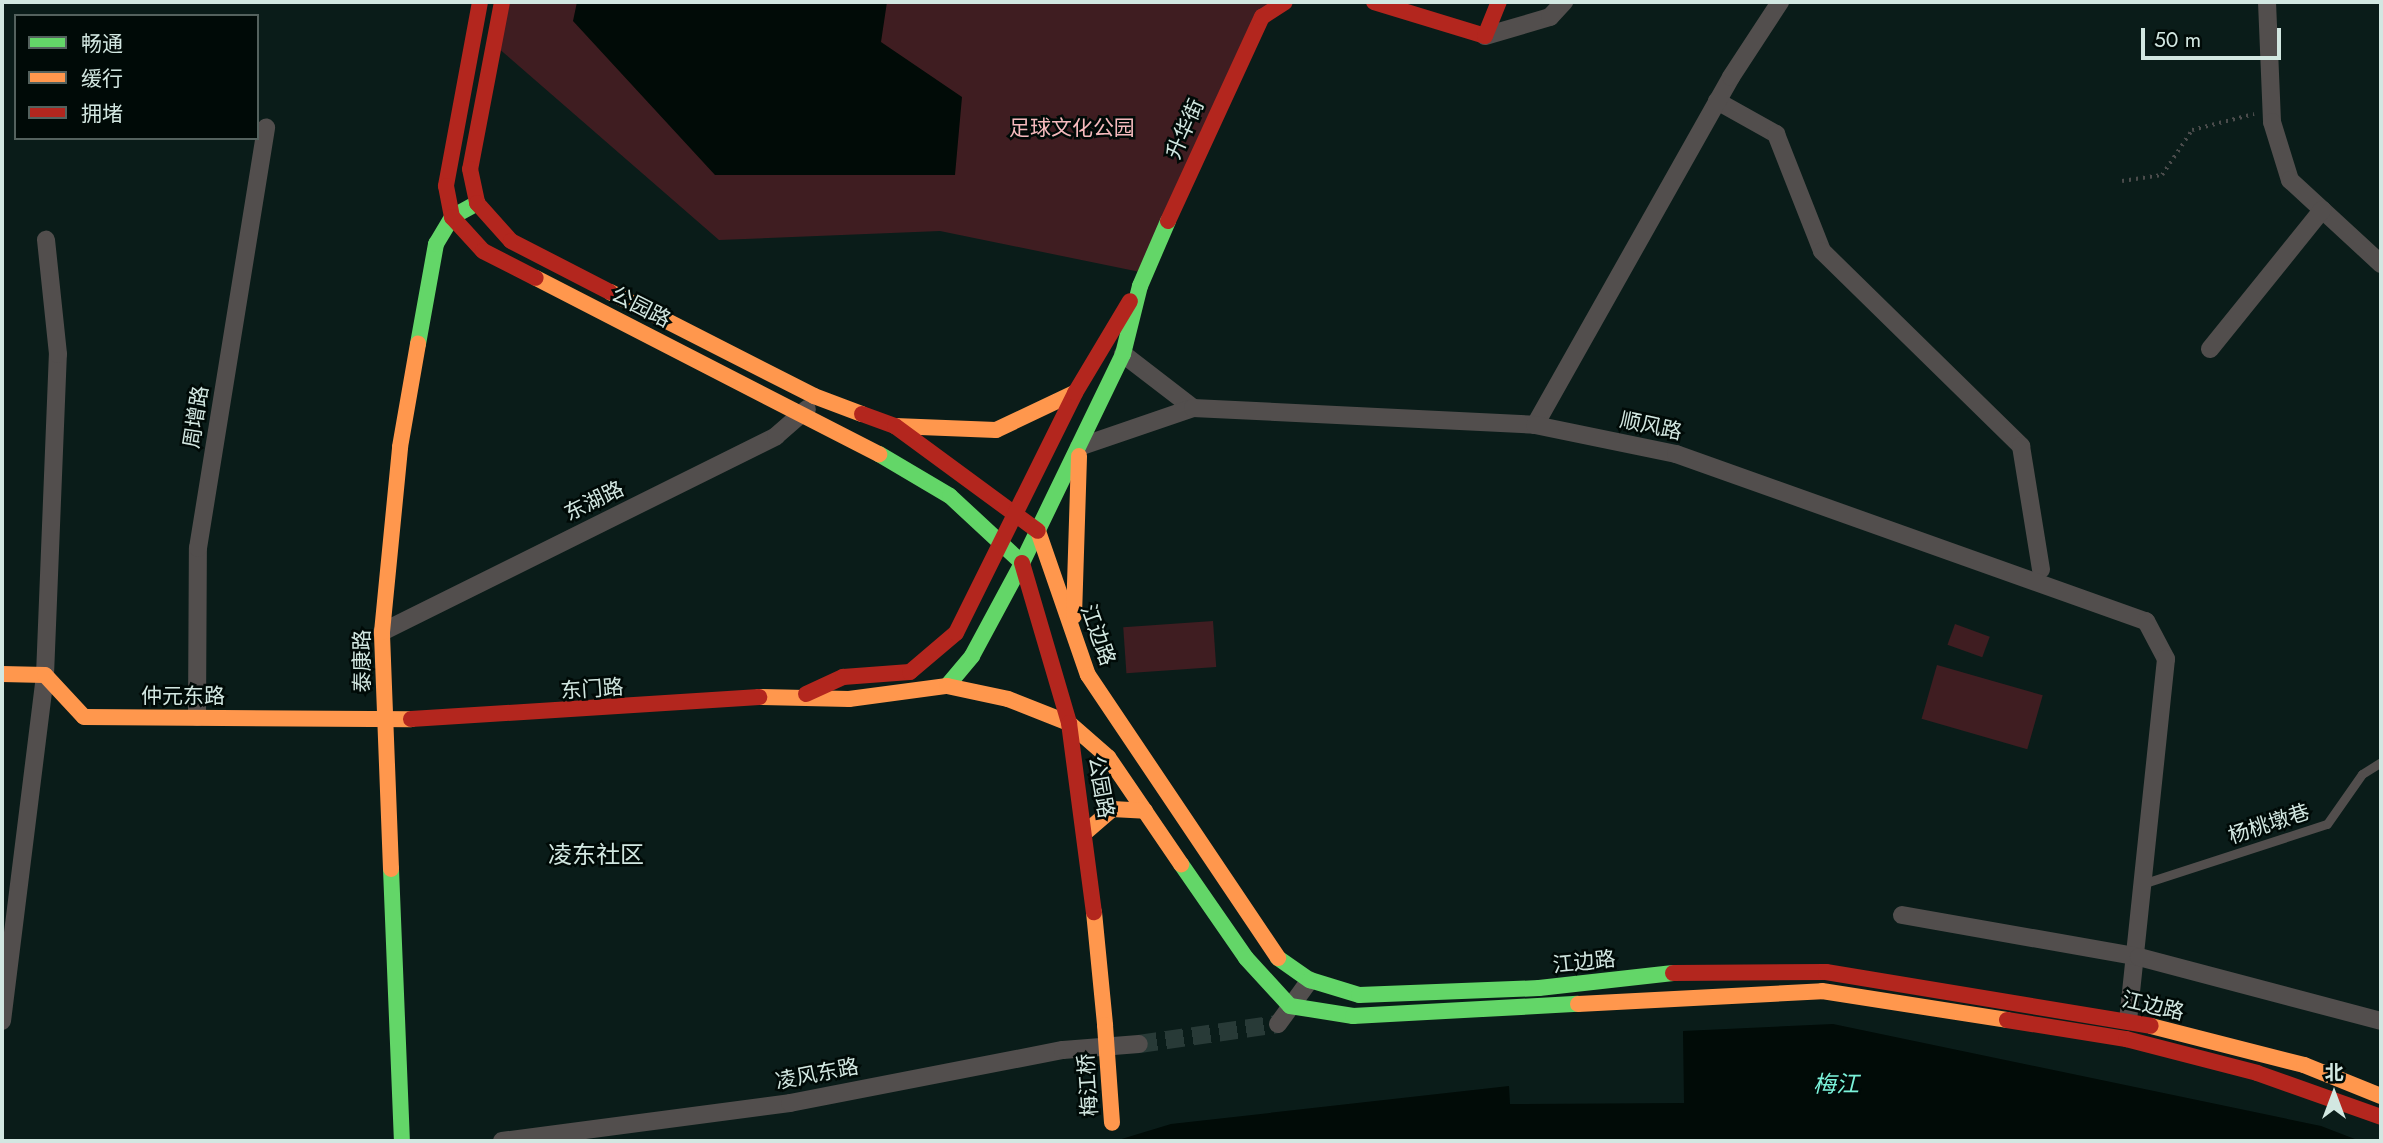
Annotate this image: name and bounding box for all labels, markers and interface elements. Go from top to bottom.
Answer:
legend [14,14,259,140]
scale bar [2145,14,2285,58]
text: 50 m [2154,25,2201,55]
text: 畅通 [81,29,123,59]
text: 缓行 [81,64,123,94]
street label: 升华街 [1161,95,1209,163]
text: 拥堵 [81,99,123,129]
park label: 足球文化公园 [1009,115,1135,141]
street label: 公园路 [607,281,675,333]
street label: 周增路 [179,384,213,450]
street label: 顺风路 [1618,407,1684,445]
street label: 东湖路 [560,476,628,526]
street label: 江边路 [1075,601,1121,669]
street label: 泰康路 [349,630,375,692]
street label: 东门路 [560,674,624,704]
street label: 仲元东路 [141,683,225,709]
street label: 公园路 [1083,754,1119,820]
street label: 杨桃墩巷 [2225,799,2313,849]
district label: 凌东社区 [548,841,644,869]
street label: 江边路 [1551,946,1617,978]
street label: 江边路 [2119,987,2187,1025]
street label: 梅江桥 [1073,1053,1103,1117]
street label: 凌风东路 [773,1054,861,1094]
north arrow [2299,1059,2369,1129]
text: 北 [2324,1059,2344,1086]
water label: 梅江 [1813,1070,1859,1098]

